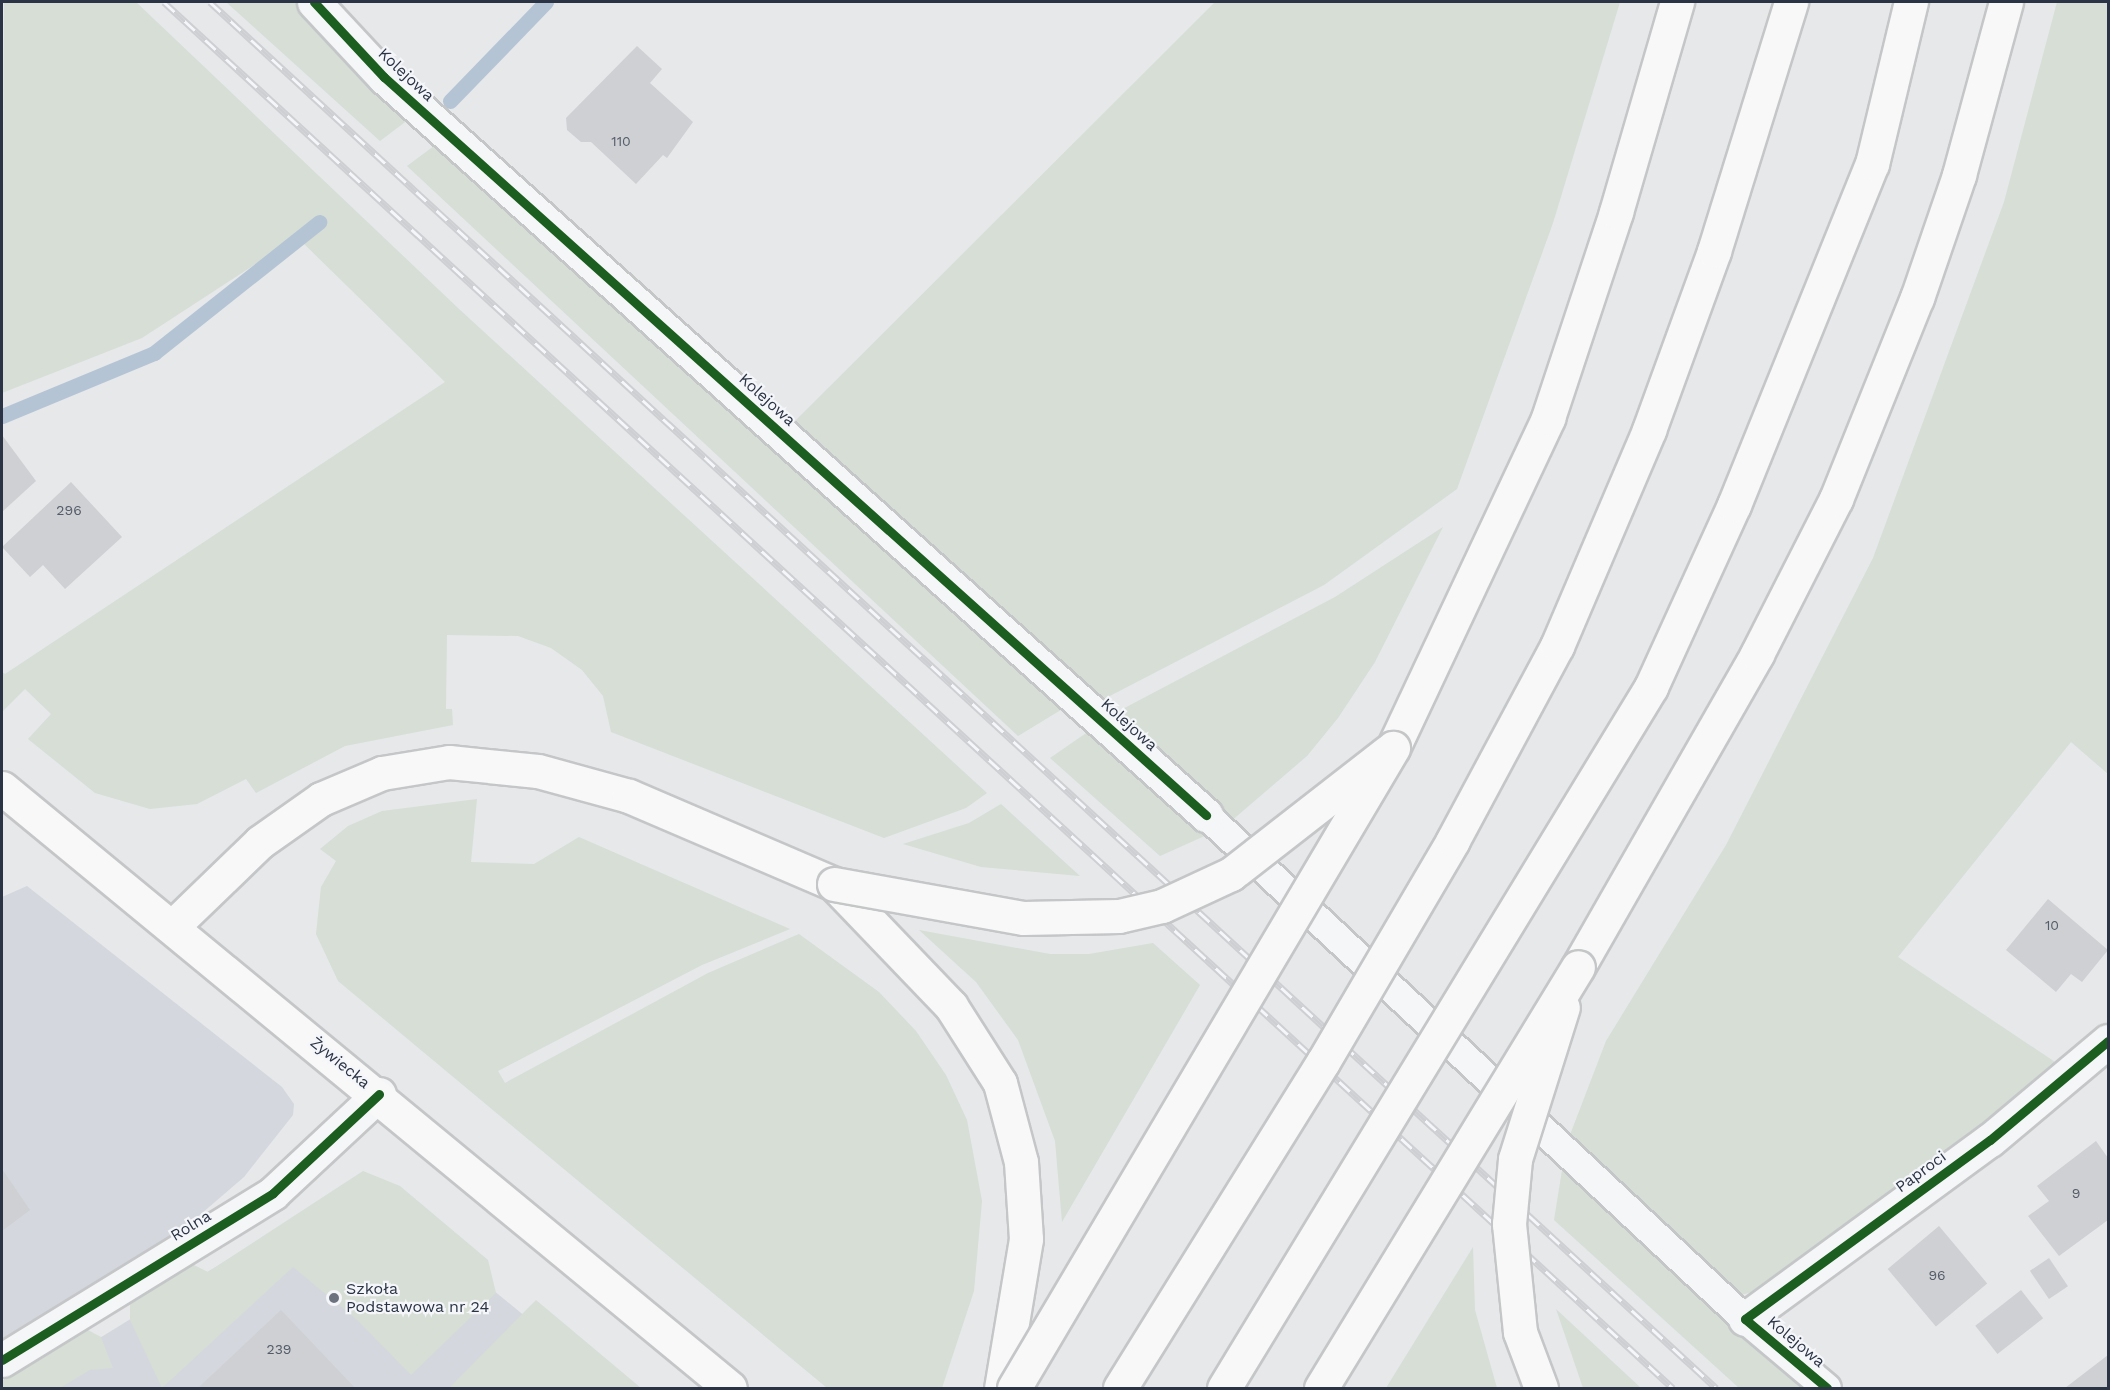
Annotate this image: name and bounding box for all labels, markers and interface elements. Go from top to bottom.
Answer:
street label: Kolejowa [374,44,438,106]
house number: 110 [611,133,631,149]
street label: Kolejowa [735,370,799,430]
house number: 296 [56,502,82,518]
street label: Kolejowa [1097,695,1161,755]
house number: 10 [2045,917,2059,933]
street label: Żywiecka [306,1033,374,1093]
street label: Paproci [1892,1147,1950,1197]
house number: 9 [2072,1185,2080,1201]
street label: Rolna [167,1206,215,1246]
house number: 96 [1928,1267,1946,1283]
place label: Szkoła Podstawowa nr 24 [346,1279,490,1317]
marker: Szkoła Podstawowa nr 24 [327,1291,341,1305]
street label: Kolejowa [1763,1312,1829,1372]
house number: 239 [267,1341,291,1357]

